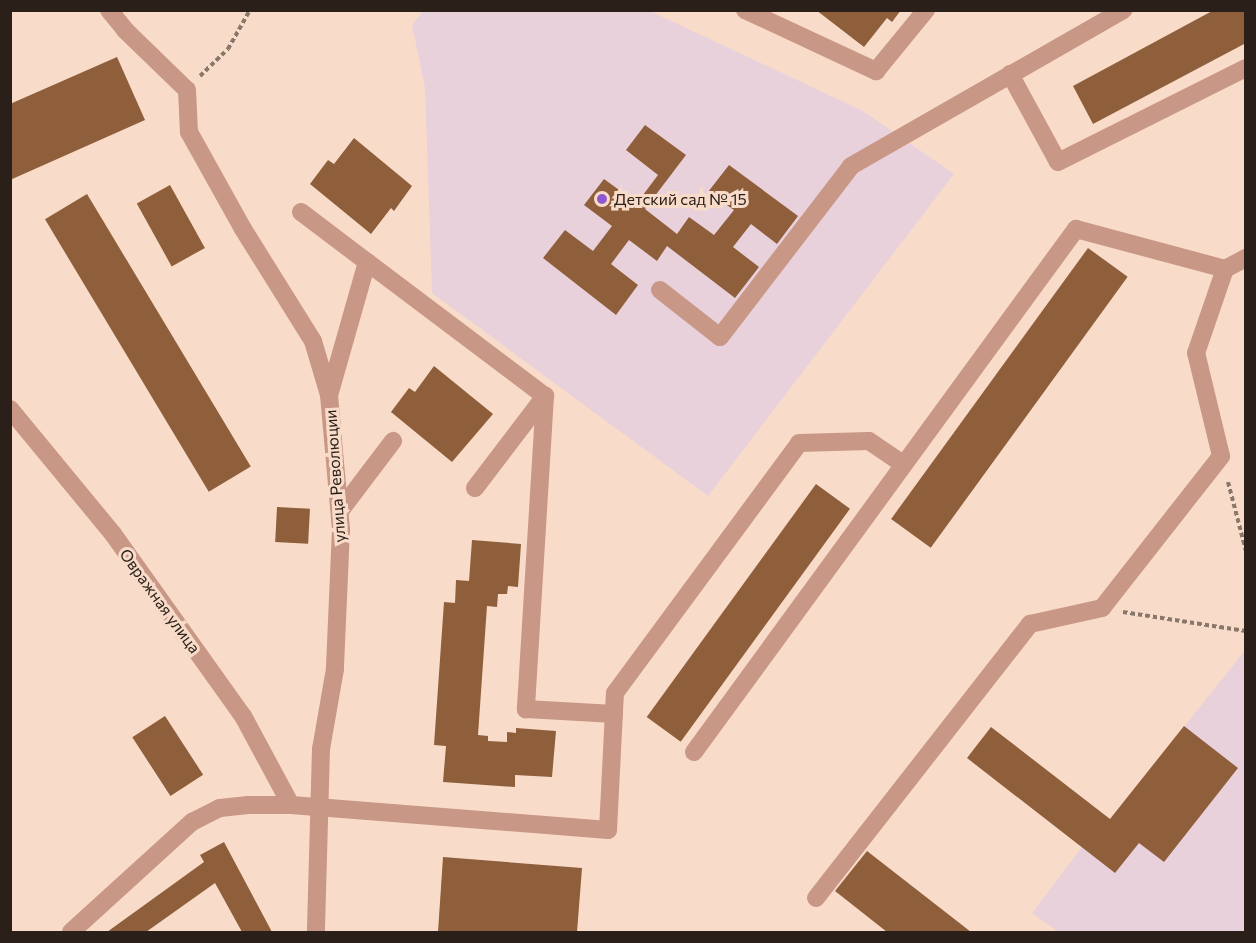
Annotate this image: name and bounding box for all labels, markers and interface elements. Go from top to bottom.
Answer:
place label: Детский сад № 15 [614,189,747,209]
marker: Детский сад № 15 [595,192,609,206]
street label: улица Революции [321,409,349,543]
street label: Овражная улица [116,545,204,657]

